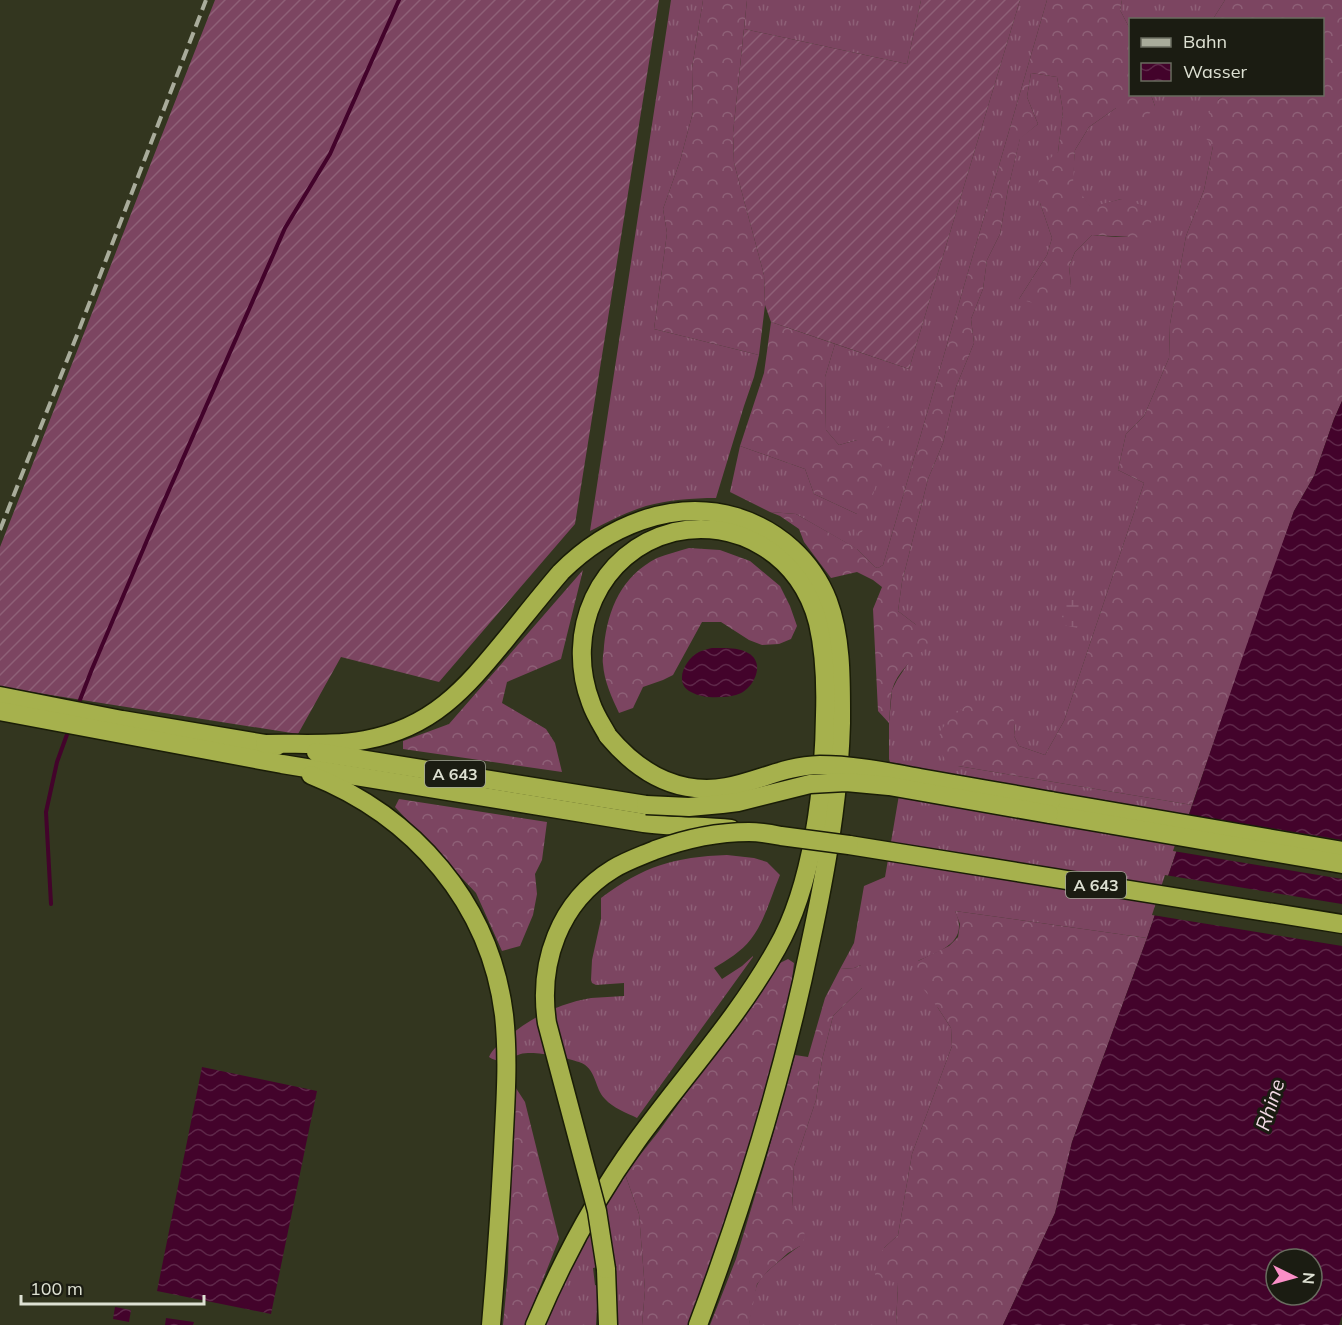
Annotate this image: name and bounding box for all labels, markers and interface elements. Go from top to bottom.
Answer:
legend [1129,18,1324,96]
text: Bahn [1183,30,1227,53]
text: Wasser [1183,60,1247,83]
road number: A 643 [425,761,485,787]
road number: A 643 [1066,872,1126,898]
water label: Rhine [1249,1076,1290,1134]
north arrow [1264,1247,1324,1307]
scale bar [21,1268,204,1306]
text: N [1298,1271,1319,1285]
text: 100 m [30,1277,83,1300]

